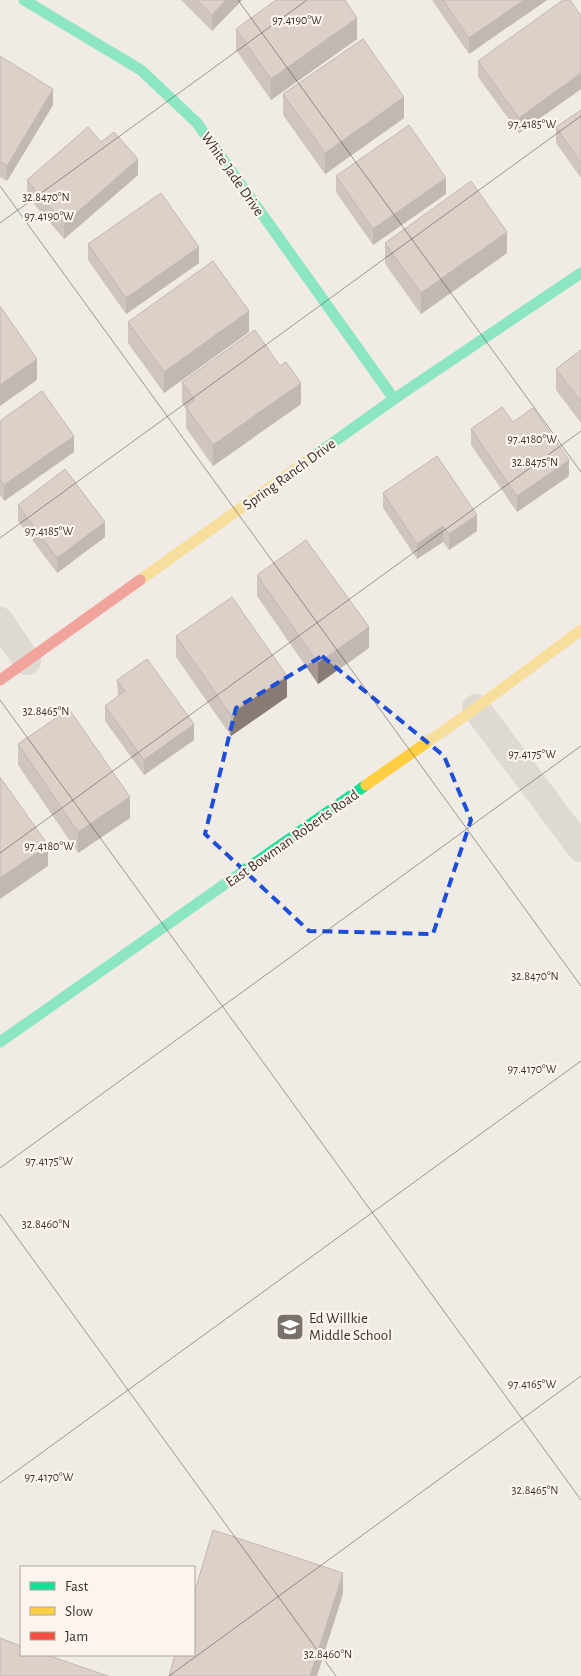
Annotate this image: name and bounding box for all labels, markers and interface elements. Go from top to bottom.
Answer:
text: 97.4190°W [272,14,322,26]
text: 97.4185°W [508,118,556,130]
street label: White Jade Drive [198,130,267,219]
text: 32.8470°N [22,191,70,203]
text: 97.4190°W [24,210,74,222]
text: 97.4180°W [507,433,557,445]
street label: Spring Ranch Drive [240,436,338,513]
text: 32.8475°N [512,456,558,468]
text: 97.4185°W [25,525,73,537]
text: 32.8465°N [23,705,69,717]
text: 97.4175°W [508,748,556,760]
street label: East Bowman Roberts Road [223,787,362,890]
text: 97.4180°W [24,840,74,852]
text: 32.8470°N [511,970,559,982]
text: 97.4170°W [507,1063,557,1075]
text: 97.4175°W [25,1155,73,1167]
text: 32.8460°N [22,1218,70,1230]
place label: Ed Willkie Middle School [309,1311,392,1343]
school or university icon: Ed Willkie Middle School [275,1312,305,1342]
text: 97.4165°W [508,1378,556,1390]
text: 97.4170°W [24,1471,74,1483]
text: 32.8465°N [512,1484,558,1496]
legend [20,1566,195,1656]
text: Fast [65,1579,89,1594]
text: Slow [65,1604,93,1619]
text: Jam [65,1629,88,1644]
text: 32.8460°N [304,1648,352,1660]

